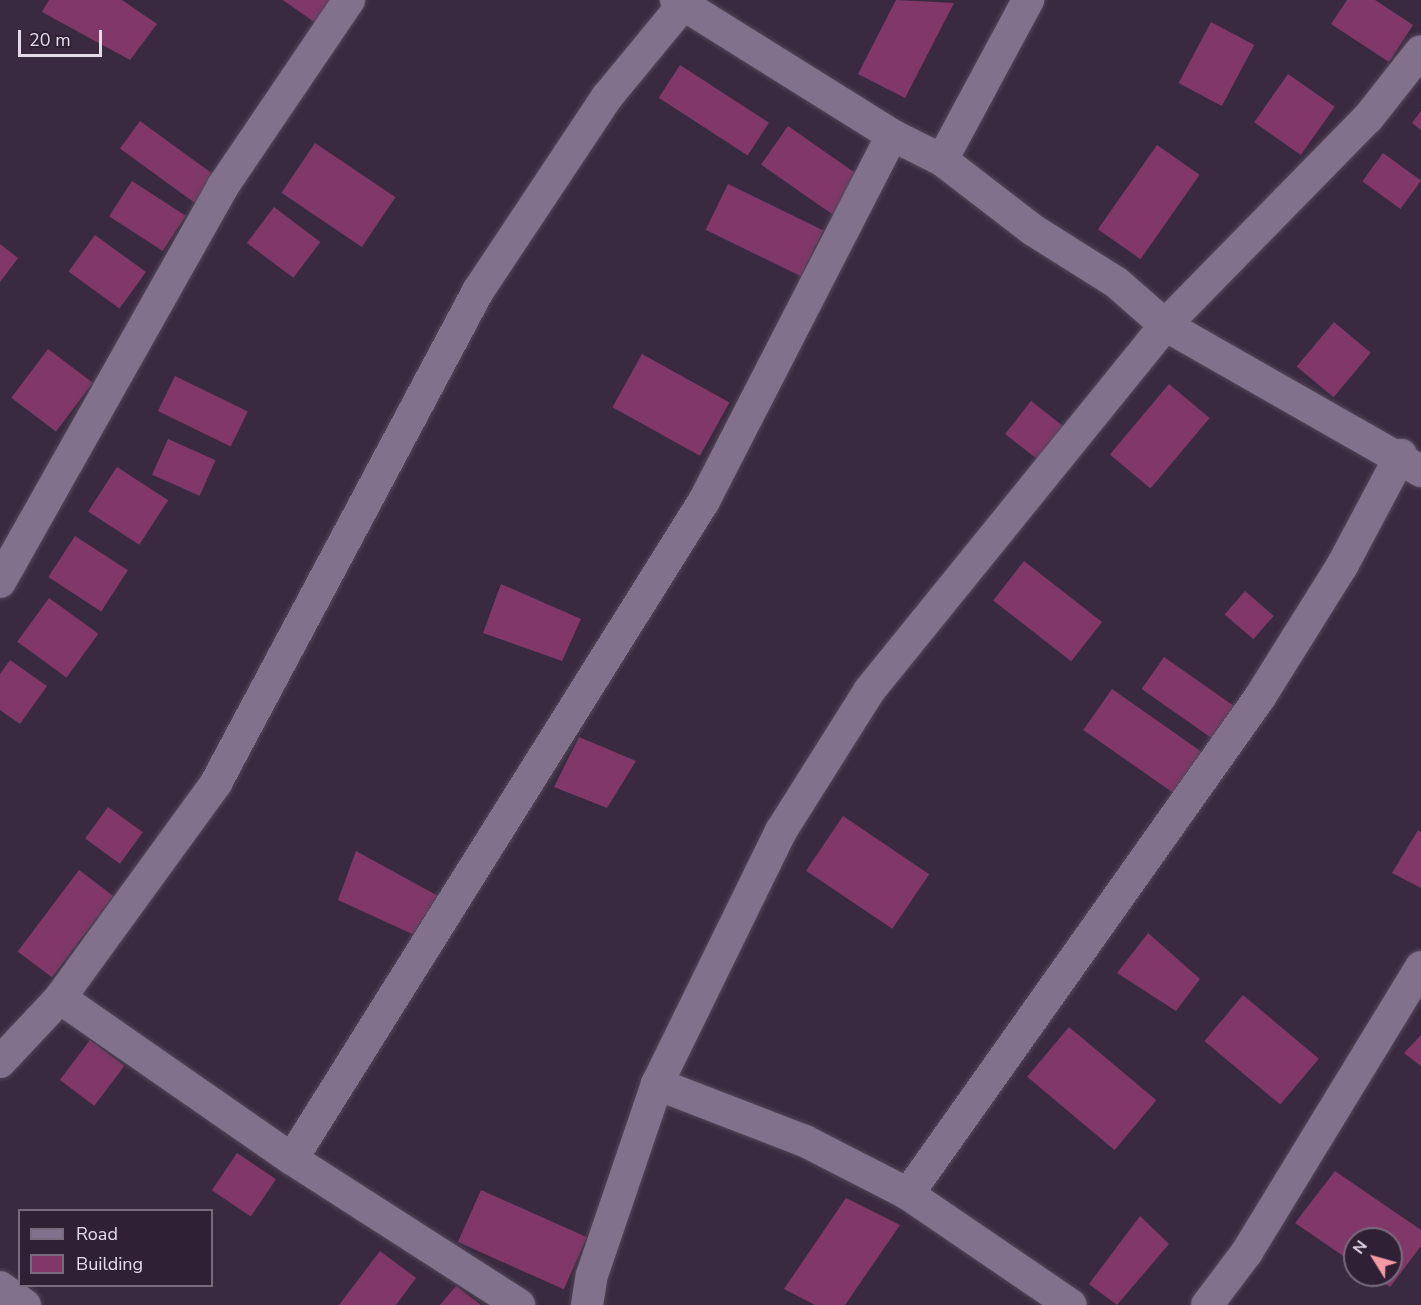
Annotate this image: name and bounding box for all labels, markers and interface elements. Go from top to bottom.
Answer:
scale bar [21,18,105,56]
text: 20 m [29,28,71,52]
legend [18,1209,213,1287]
text: Road [76,1222,118,1246]
north arrow [1343,1227,1403,1287]
text: N [1348,1236,1373,1259]
text: Building [76,1252,143,1276]

